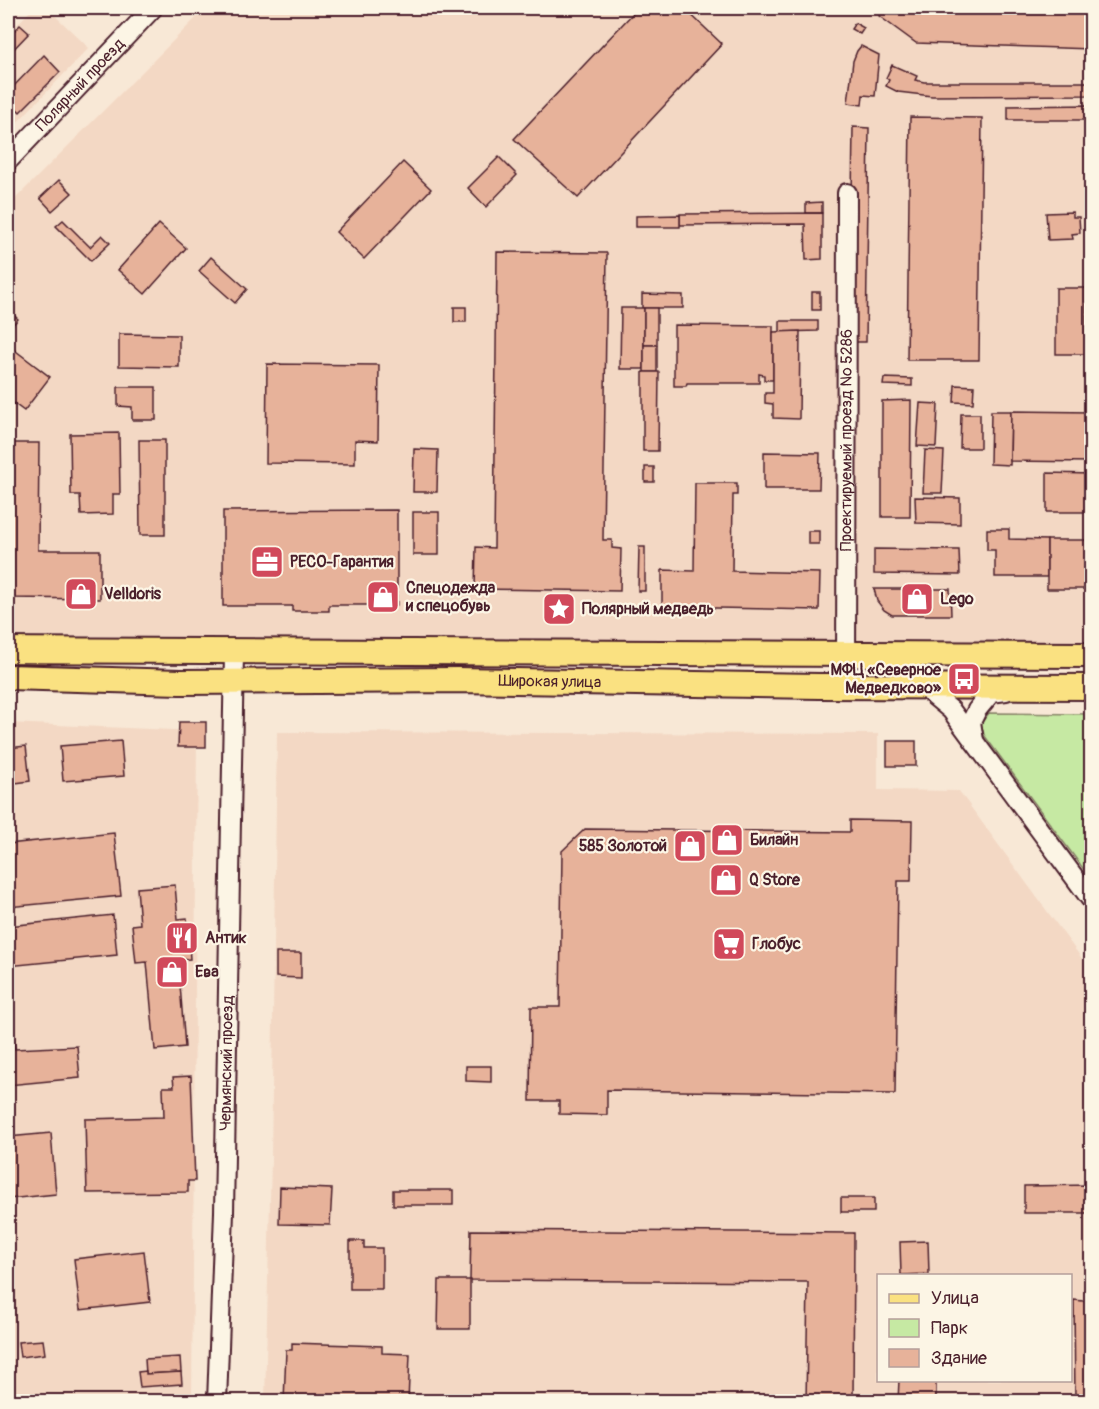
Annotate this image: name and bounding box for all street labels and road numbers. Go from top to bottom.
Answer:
street label: Полярный проезд [31,34,129,135]
street label: Проектируемый проезд № 5286 [836,329,857,551]
street label: Широкая улица [498,671,602,692]
street label: Чермянский проезд [215,995,238,1131]

